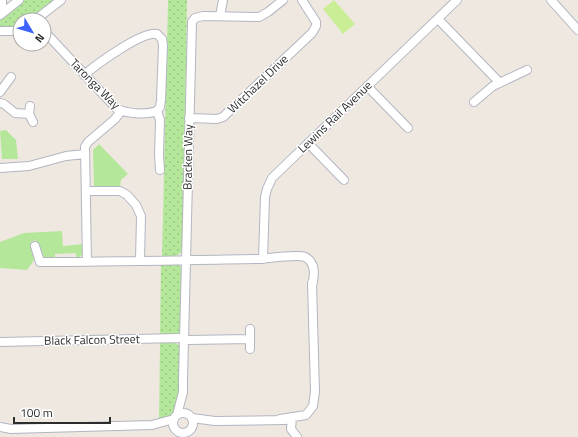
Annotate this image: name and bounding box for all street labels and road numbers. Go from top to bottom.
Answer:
street label: Witchazel Drive [223,50,292,118]
street label: Taronga Way [66,54,125,114]
street label: Lewins Rail Avenue [293,76,376,157]
street label: Bracken Way [177,124,198,190]
street label: Black Falcon Street [44,329,141,350]

